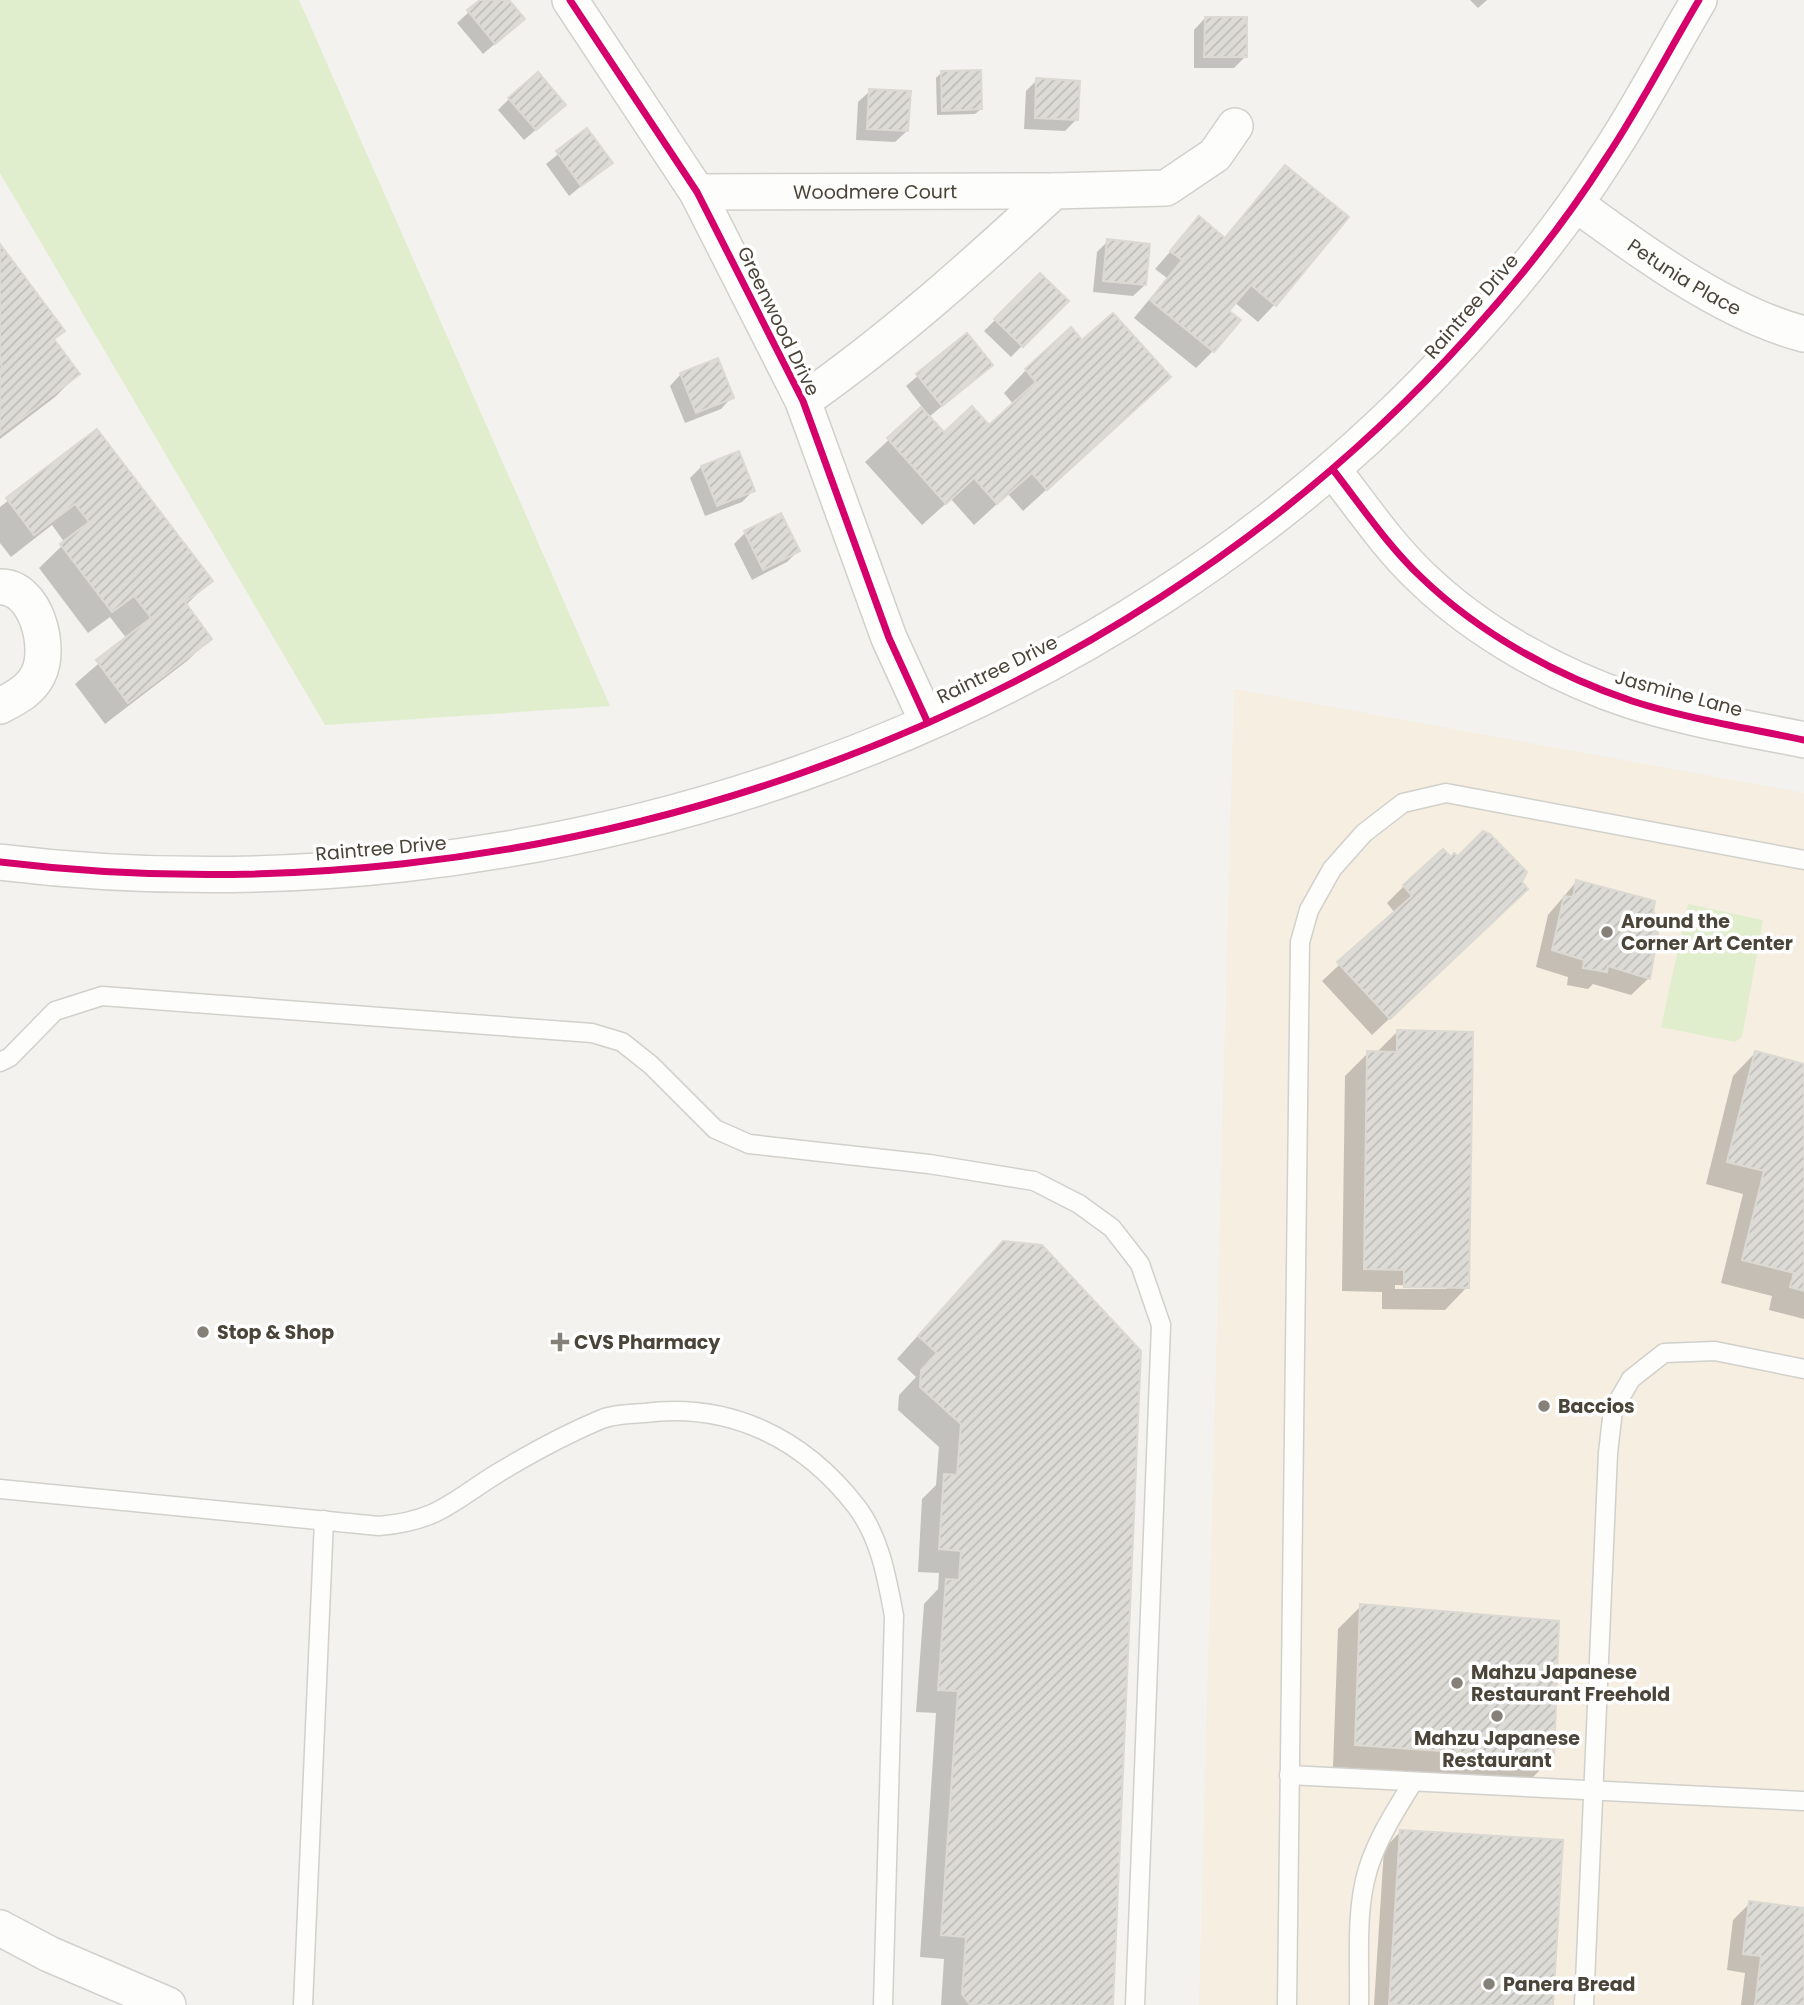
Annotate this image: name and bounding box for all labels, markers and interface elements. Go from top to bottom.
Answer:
street label: Woodmere Court [793,178,957,206]
street label: Petunia Place [1622,232,1746,322]
street label: Greenwood Drive [731,242,826,400]
street label: Raintree Drive [1418,248,1525,365]
street label: Raintree Drive [932,628,1062,710]
street label: Jasmine Lane [1612,663,1746,723]
street label: Raintree Drive [314,829,448,868]
place label: Around the Corner Art Center [1621,908,1793,957]
marker: Around the Corner Art Center [1599,924,1615,940]
place label: Stop & Shop [217,1319,334,1346]
marker: Stop & Shop [195,1324,211,1340]
place label: CVS Pharmacy [574,1329,721,1356]
marker: CVS Pharmacy [552,1334,568,1350]
place label: Baccios [1558,1393,1635,1420]
marker: Baccios [1536,1398,1552,1414]
place label: Mahzu Japanese Restaurant Freehold [1471,1659,1670,1708]
marker: Mahzu Japanese Restaurant Freehold [1449,1675,1465,1691]
marker: Mahzu Japanese Restaurant [1489,1708,1505,1724]
place label: Mahzu Japanese Restaurant [1414,1725,1580,1774]
place label: Panera Bread [1503,1971,1636,1998]
marker: Panera Bread [1481,1976,1497,1992]

